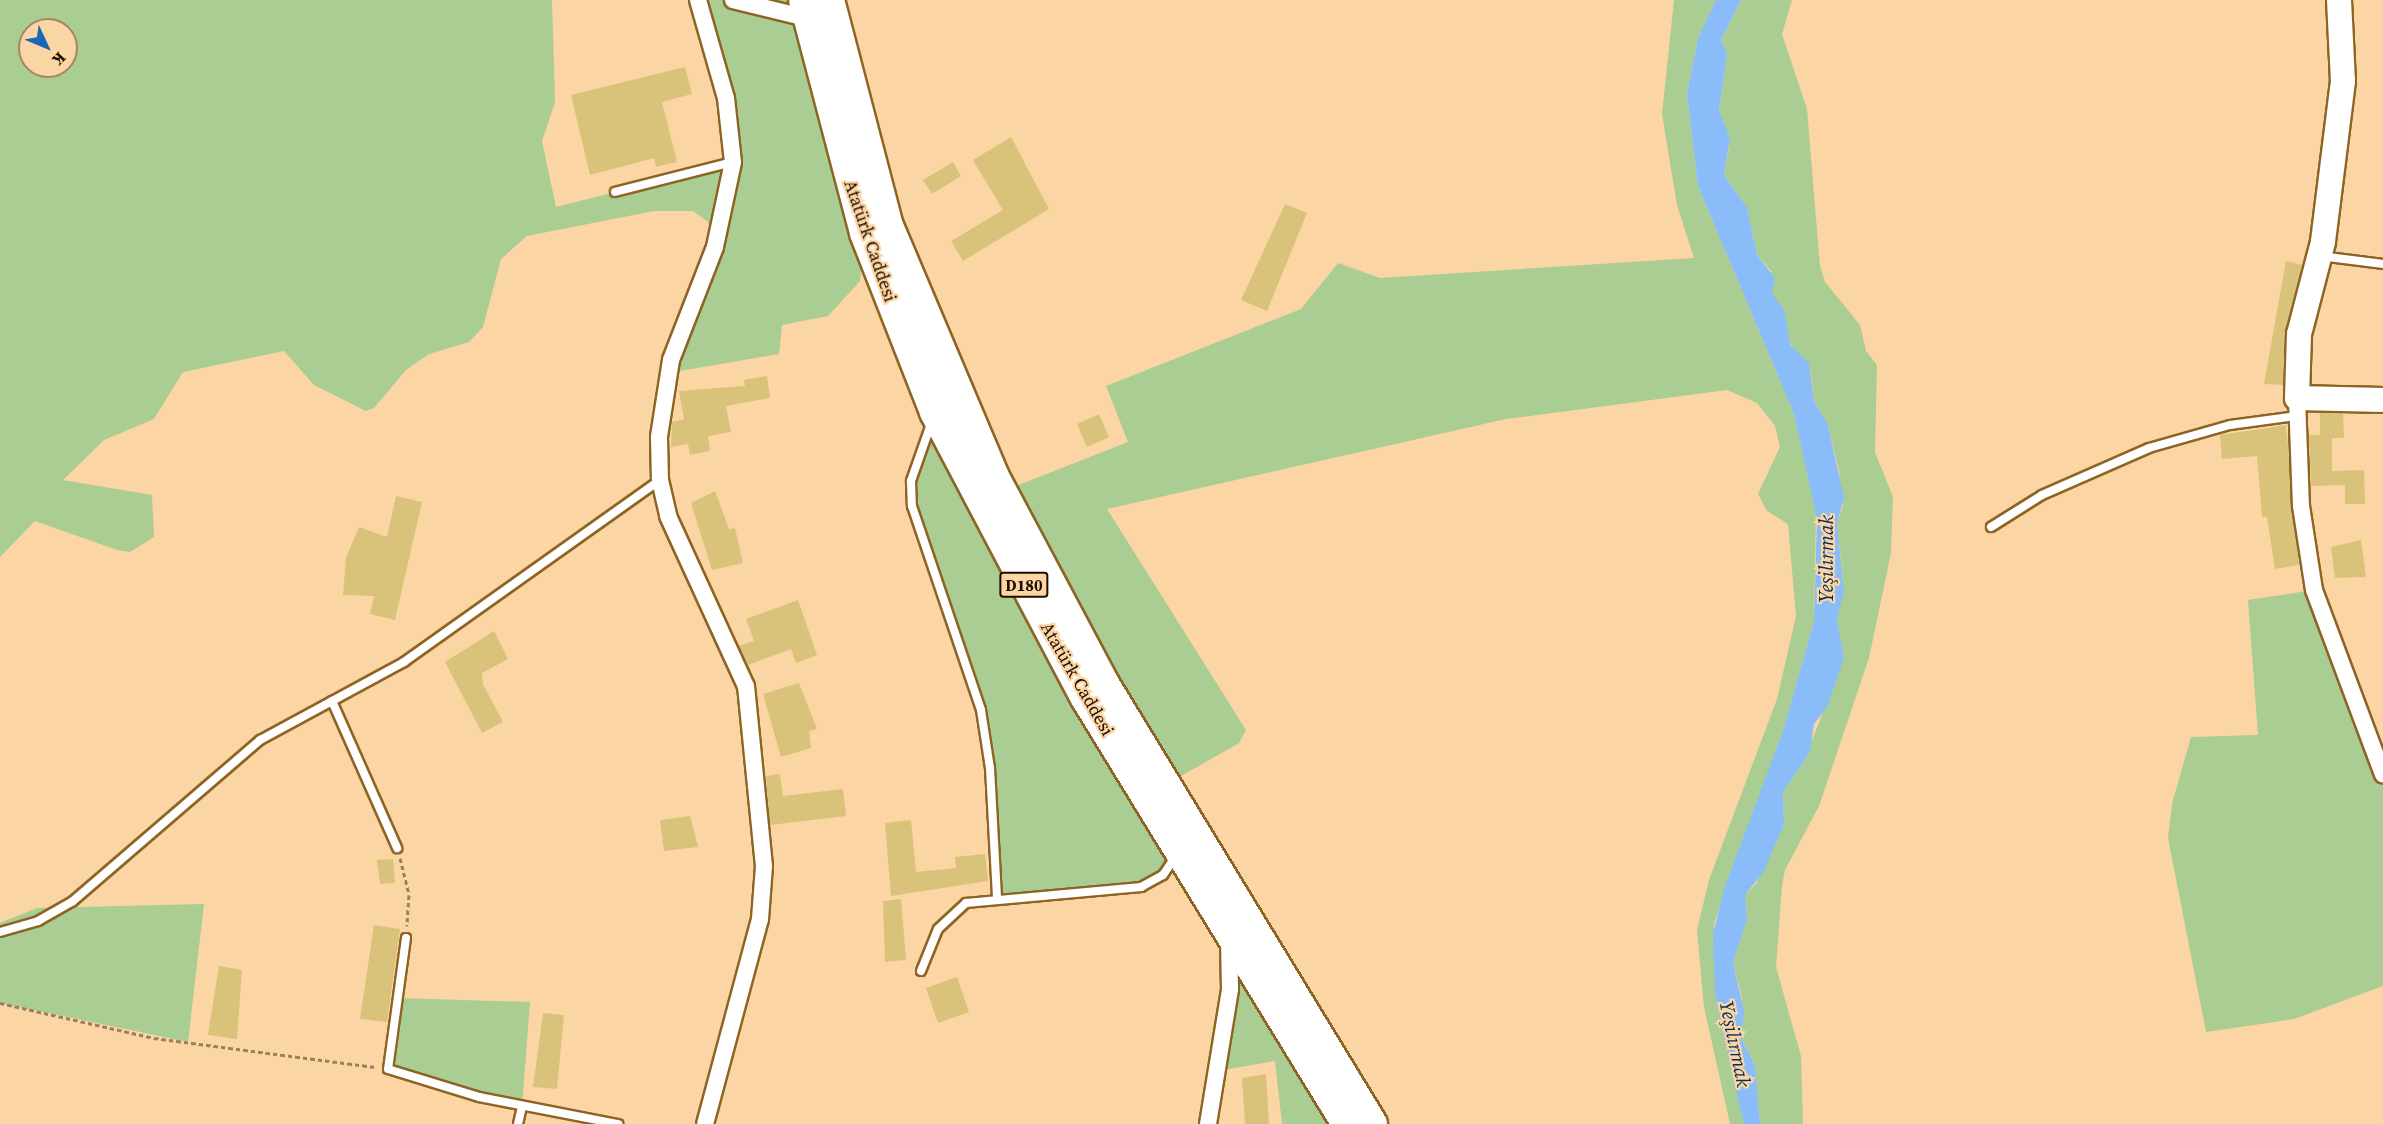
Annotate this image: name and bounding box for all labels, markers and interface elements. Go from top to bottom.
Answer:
north arrow [18,18,78,78]
text: K [48,47,71,71]
street label: Atatürk Caddesi [839,177,901,305]
water label: Yeşilırmak [1814,515,1838,603]
road number: D180 [998,572,1050,598]
street label: Atatürk Caddesi [1036,618,1118,740]
water label: Yeşilırmak [1714,999,1756,1089]

